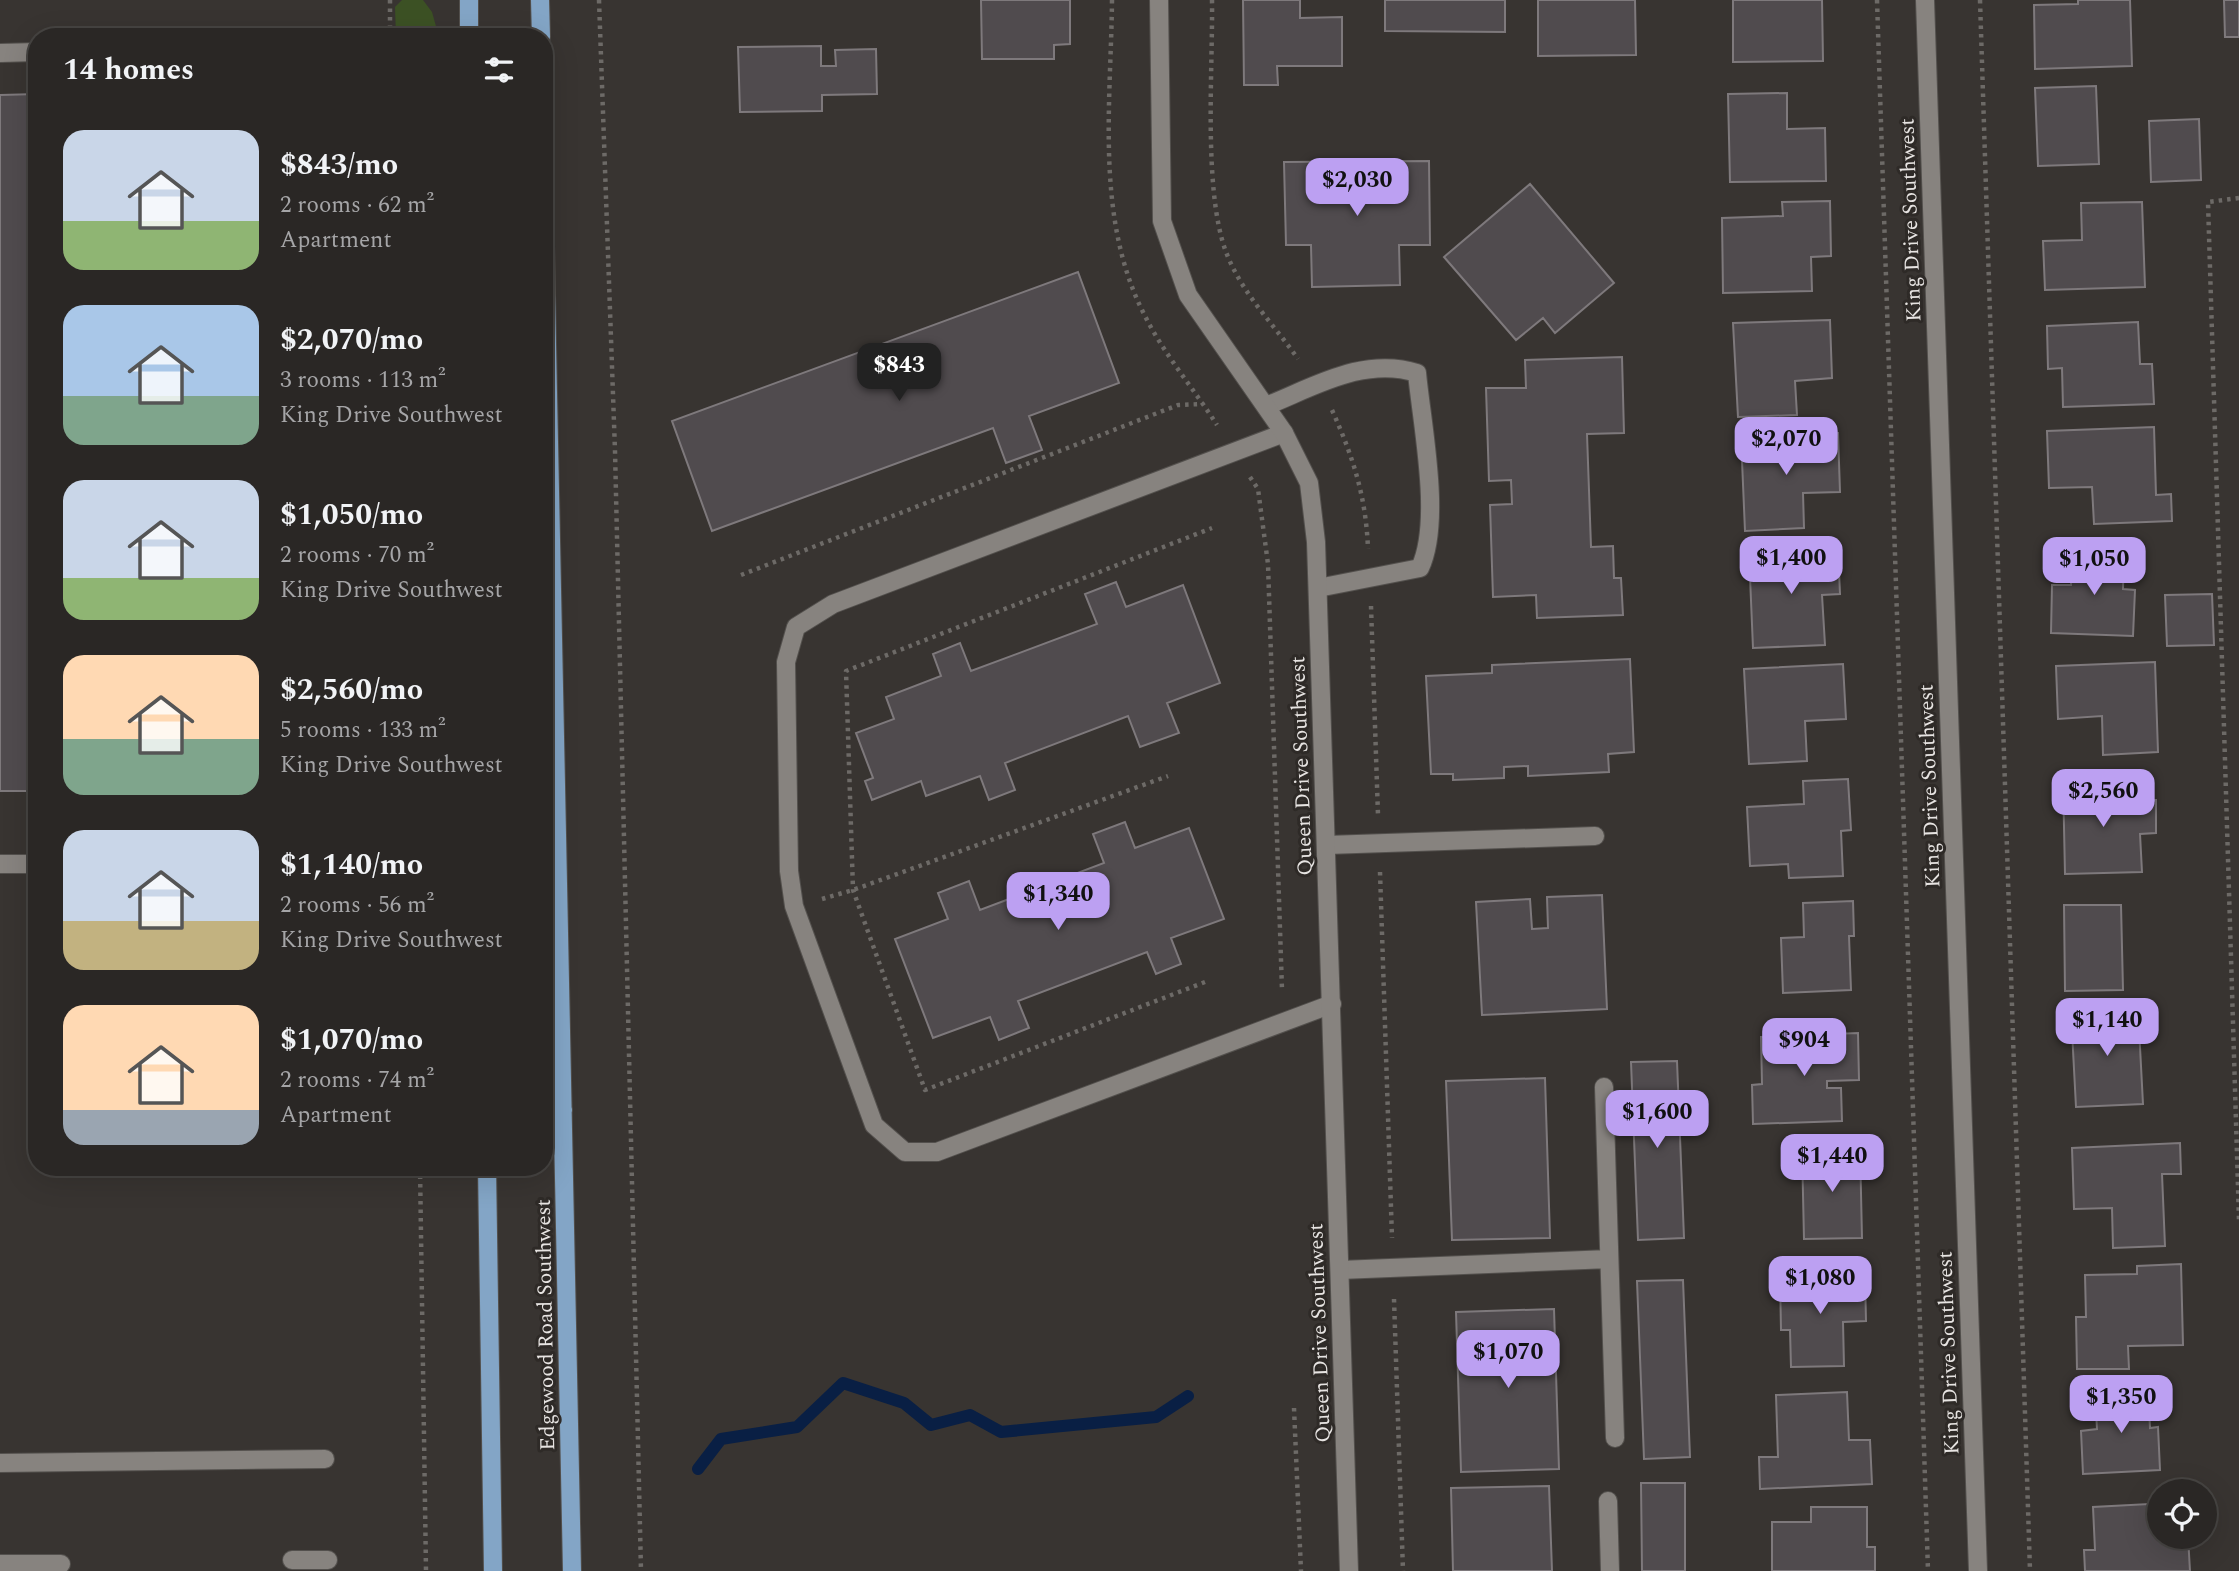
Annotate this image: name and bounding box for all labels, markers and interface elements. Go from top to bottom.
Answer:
text: 14 homes [63,47,194,93]
icon: filters [480,51,518,89]
street label: King Drive Southwest [1891,118,1931,322]
text: $843/mo [280,142,398,188]
icon: home [119,158,203,242]
pin: $2,030 [1300,158,1414,218]
text: $2,030 [1322,163,1392,198]
text: 2 rooms · 62 m² [280,188,434,223]
text: Apartment [280,223,392,258]
text: $2,070/mo [280,317,423,363]
icon: home [119,333,203,417]
pin: $843 [858,344,940,403]
text: $843 [873,348,925,383]
text: 3 rooms · 113 m² [280,363,446,398]
text: King Drive Southwest [280,398,503,433]
pin: $2,070 [1729,418,1843,477]
text: $2,070 [1751,422,1821,457]
text: $1,050/mo [280,492,423,538]
icon: home [119,508,203,592]
pin: $1,400 [1734,536,1848,596]
text: 2 rooms · 70 m² [280,538,434,573]
pin: $1,050 [2037,538,2151,597]
text: $1,400 [1756,541,1826,576]
text: $1,050 [2059,542,2129,577]
text: King Drive Southwest [280,573,503,608]
street label: Queen Drive Southwest [1282,656,1322,876]
text: $2,560/mo [280,667,423,713]
icon: home [119,683,203,767]
street label: King Drive Southwest [1910,684,1950,888]
text: 5 rooms · 133 m² [280,713,446,748]
text: King Drive Southwest [280,748,503,783]
pin: $2,560 [2046,770,2160,829]
text: $2,560 [2068,774,2138,809]
text: $1,140/mo [280,842,423,888]
icon: home [119,858,203,942]
pin: $1,340 [1001,872,1115,932]
text: $1,340 [1023,877,1093,912]
text: 2 rooms · 56 m² [280,888,434,923]
text: King Drive Southwest [280,923,503,958]
pin: $1,140 [2050,998,2164,1058]
text: $1,140 [2072,1003,2142,1038]
text: $1,070/mo [280,1017,423,1063]
pin: $904 [1763,1018,1845,1078]
text: $904 [1778,1023,1830,1058]
icon: home [119,1033,203,1117]
text: 2 rooms · 74 m² [280,1063,434,1098]
pin: $1,600 [1600,1090,1714,1150]
text: $1,600 [1622,1095,1692,1130]
text: Apartment [280,1098,392,1133]
pin: $1,440 [1775,1134,1889,1194]
text: $1,440 [1797,1139,1867,1174]
street label: Edgewood Road Southwest [528,1199,564,1451]
street label: Queen Drive Southwest [1300,1223,1340,1443]
street label: King Drive Southwest [1929,1251,1969,1455]
pin: $1,080 [1763,1256,1877,1316]
text: $1,080 [1785,1261,1855,1296]
pin: $1,070 [1451,1330,1565,1390]
text: $1,070 [1473,1335,1543,1370]
pin: $1,350 [2064,1376,2178,1435]
text: $1,350 [2086,1380,2156,1415]
map controls [2147,1479,2217,1549]
button: locate [2147,1479,2217,1549]

